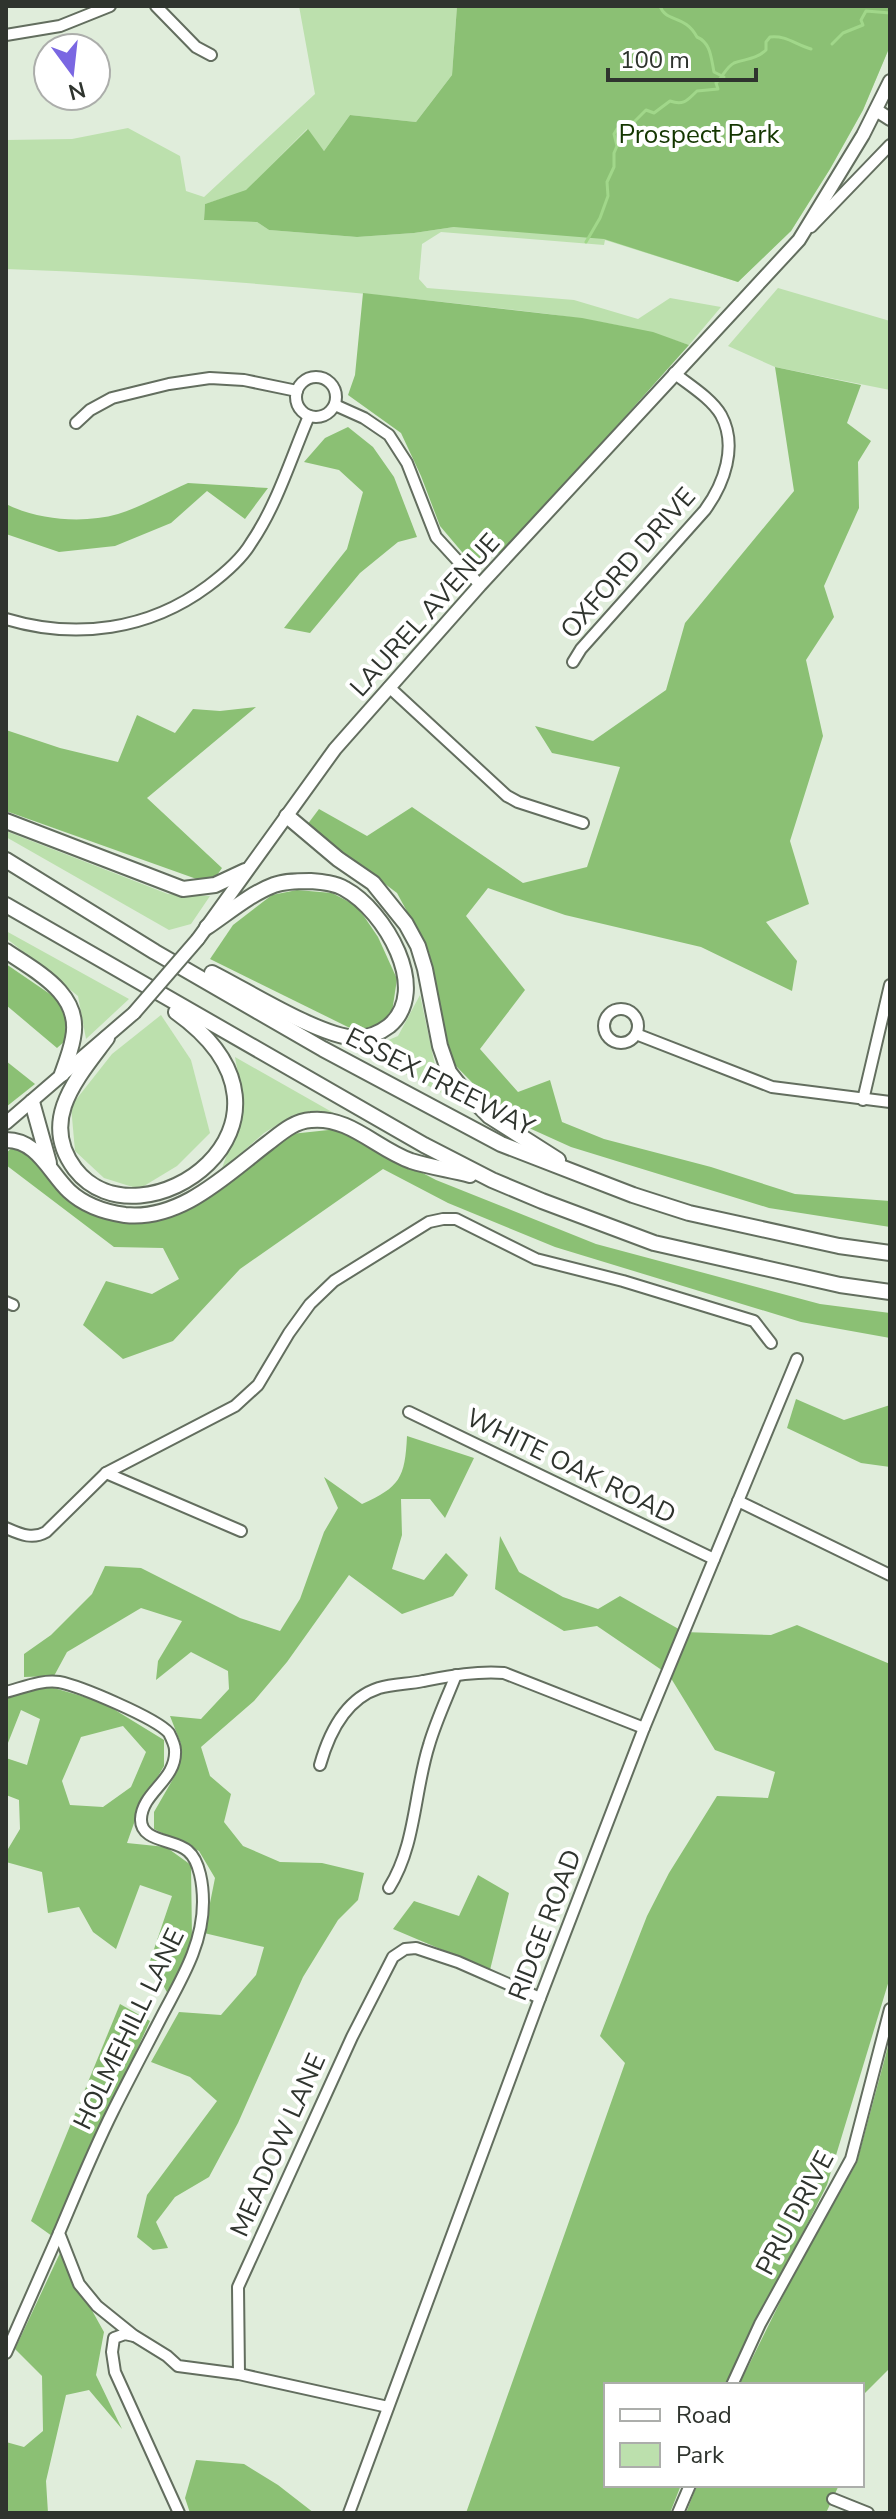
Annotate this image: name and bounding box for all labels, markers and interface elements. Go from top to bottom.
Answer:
north arrow [32,32,112,112]
scale bar [608,32,756,82]
text: 100 m [620,44,690,76]
text: N [65,74,89,107]
park label: Prospect Park [618,117,781,152]
street label: OXFORD DRIVE [553,480,703,646]
street label: LAUREL AVENUE [342,526,508,704]
street label: ESSEX FREEWAY [340,1019,541,1145]
street label: WHITE OAK ROAD [460,1400,682,1532]
street label: RIDGE ROAD [500,1844,590,2006]
street label: HOLMEHILL LANE [65,1923,193,2135]
street label: MEADOW LANE [222,2048,334,2242]
street label: PRU DRIVE [748,2145,842,2281]
legend [604,2383,864,2487]
text: Road [676,2399,732,2431]
text: Park [676,2439,725,2471]

